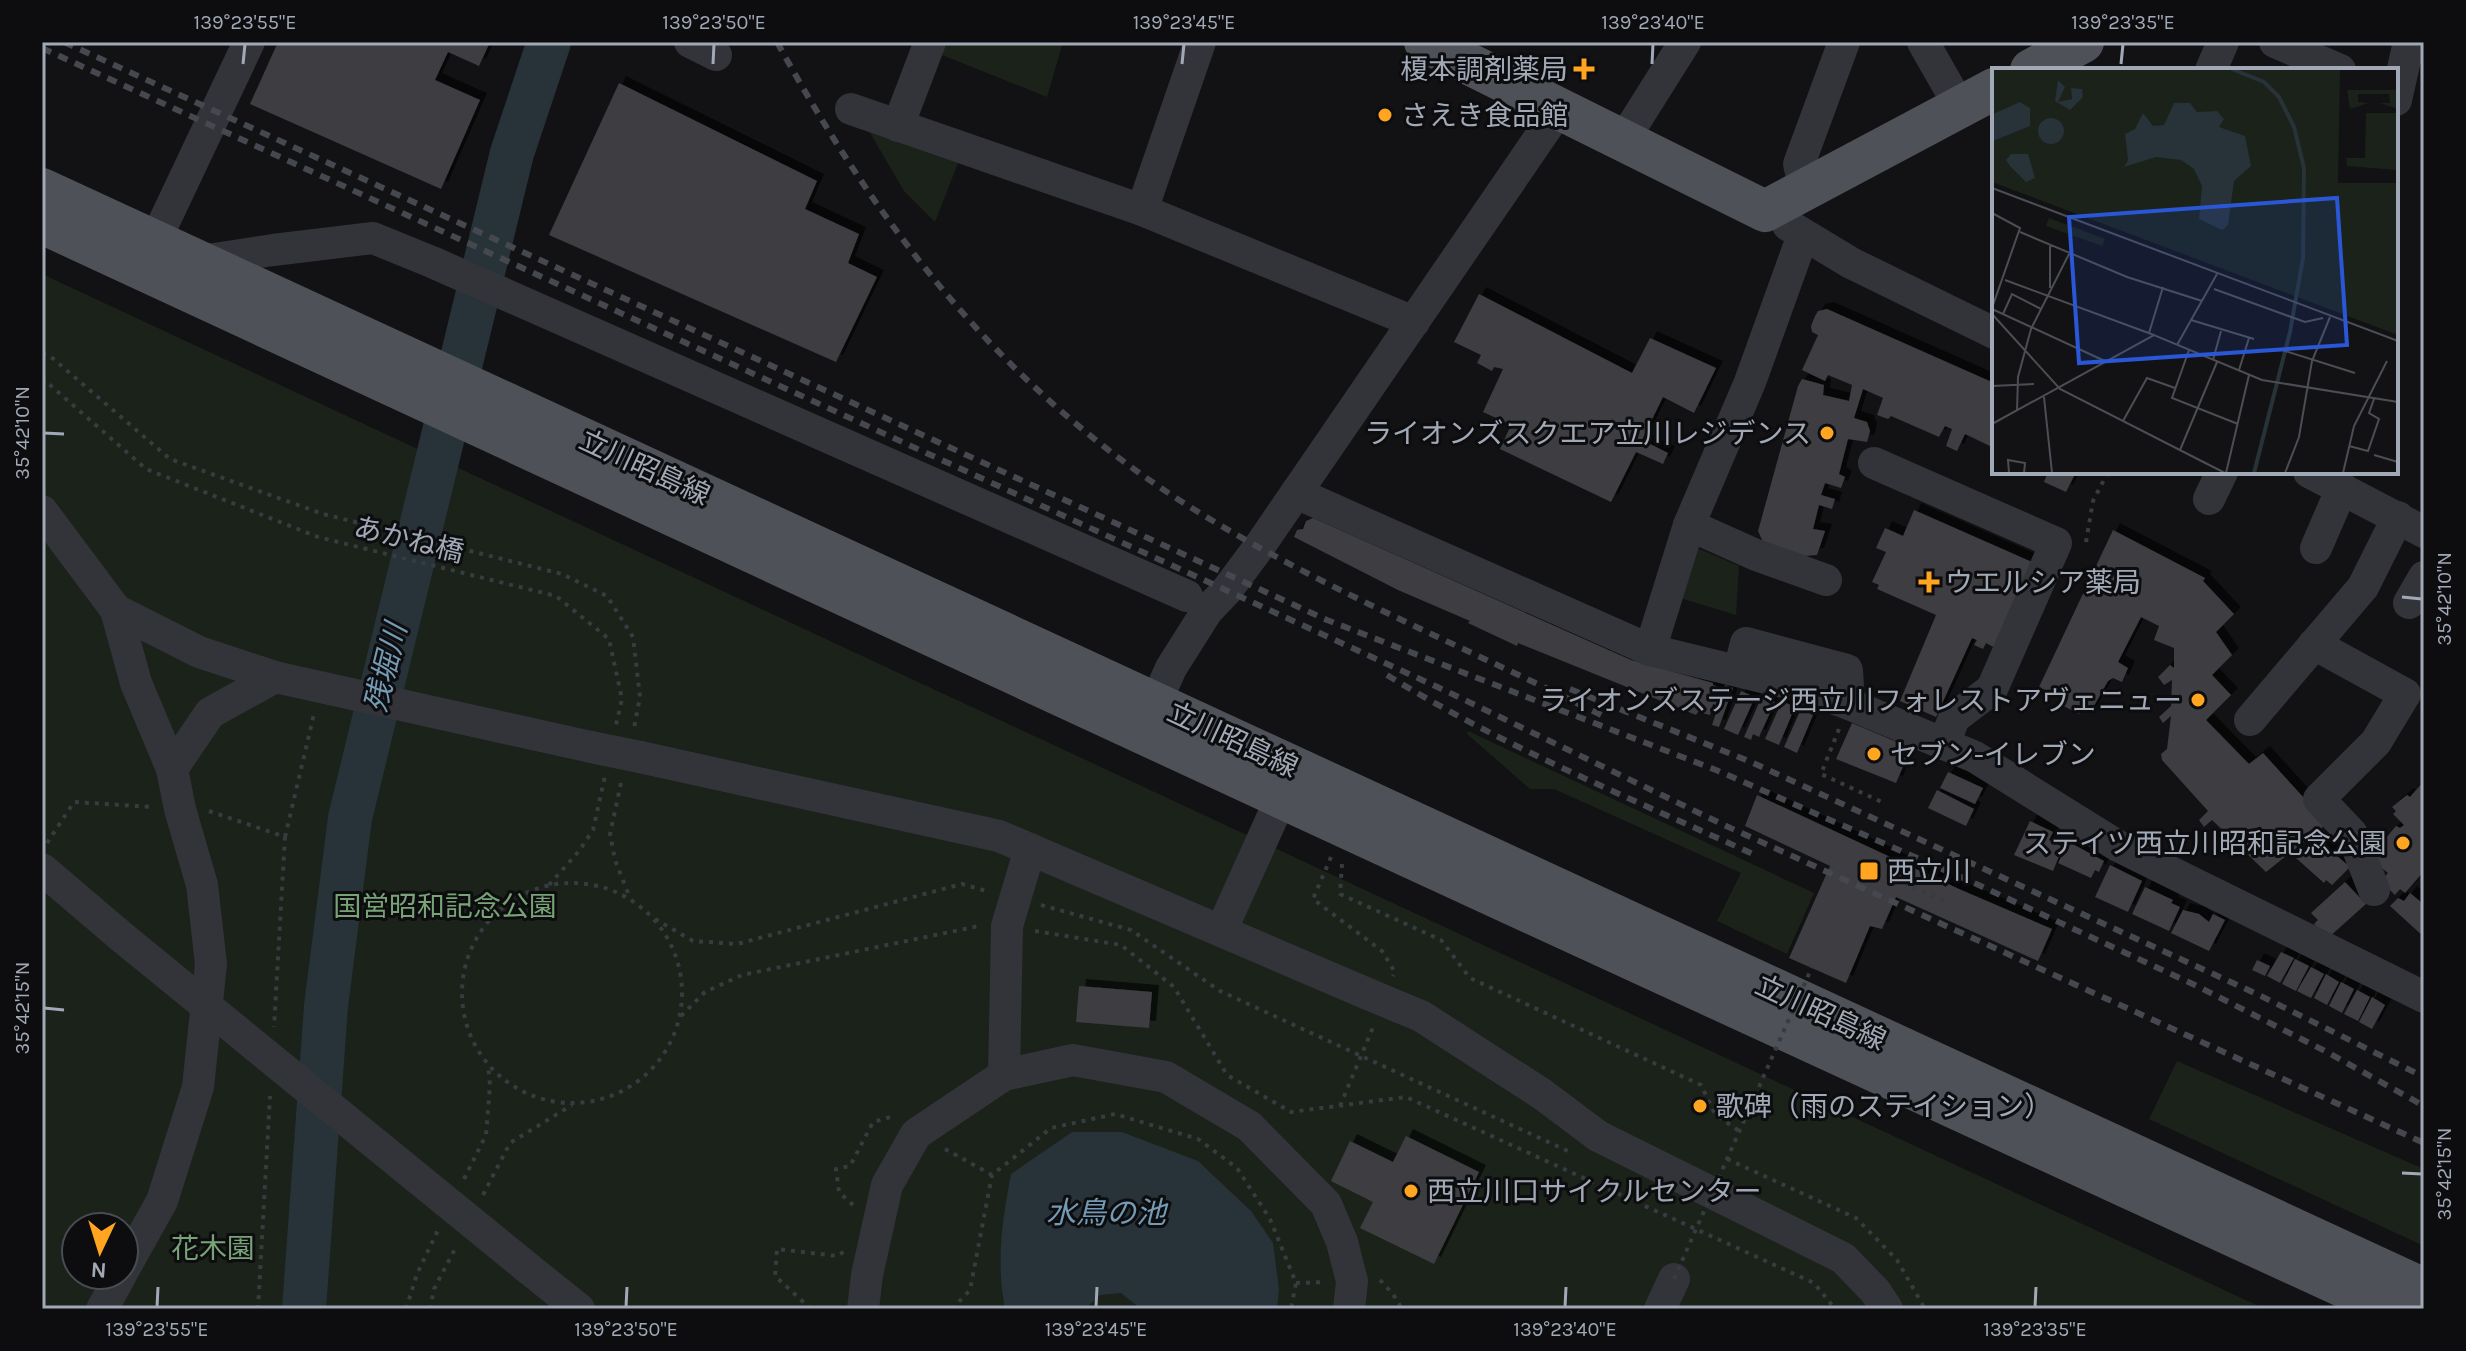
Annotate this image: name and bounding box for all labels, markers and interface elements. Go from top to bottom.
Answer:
text: 139°23'55"E [194,11,296,34]
text: 139°23'50"E [662,11,766,34]
text: 139°23'45"E [1133,11,1235,34]
text: 139°23'40"E [1601,11,1705,34]
text: 139°23'35"E [2071,11,2175,34]
place label: 榎本調剤薬局 [1400,53,1568,86]
marker: 榎本調剤薬局 [1575,60,1593,78]
inset map [1992,68,2398,474]
place label: さえき食品館 [1401,99,1568,132]
marker: さえき食品館 [1376,106,1394,124]
text: 35°42'10"N [11,386,34,480]
place label: ライオンズスクエア立川レジデンス [1364,417,1811,450]
street label: 立川昭島線 [574,423,715,512]
marker: ライオンズスクエア立川レジデンス [1818,424,1836,442]
street label: あかね橋 [351,510,467,569]
text: 35°42'10"N [2433,552,2456,646]
place label: ウエルシア薬局 [1945,566,2141,599]
marker: ウエルシア薬局 [1920,573,1938,591]
water label: 残堀川 [358,617,415,716]
place label: ライオンズステージ西立川フォレストアヴェニュー [1539,684,2182,717]
marker: ライオンズステージ西立川フォレストアヴェニュー [2189,691,2207,709]
street label: 立川昭島線 [1162,695,1303,784]
place label: セブン-イレブン [1890,738,2096,771]
marker: セブン-イレブン [1865,745,1883,763]
place label: ステイツ西立川昭和記念公園 [2023,827,2387,860]
marker: ステイツ西立川昭和記念公園 [2394,834,2412,852]
place label: 西立川 [1887,855,1971,888]
marker: 西立川 [1858,860,1880,882]
park label: 国営昭和記念公園 [333,890,557,923]
text: 35°42'15"N [11,961,34,1055]
street label: 立川昭島線 [1750,968,1891,1057]
place label: 歌碑（雨のステイション） [1716,1090,2052,1123]
marker: 歌碑（雨のステイション） [1691,1097,1709,1115]
text: 35°42'15"N [2433,1127,2456,1221]
place label: 西立川口サイクルセンター [1427,1175,1762,1208]
marker: 西立川口サイクルセンター [1402,1182,1420,1200]
water label: 水鳥の池 [1046,1195,1169,1231]
north arrow [60,1211,140,1291]
park label: 花木園 [171,1232,255,1265]
text: N [90,1256,107,1283]
text: 139°23'55"E [106,1318,208,1341]
text: 139°23'50"E [574,1318,678,1341]
text: 139°23'45"E [1045,1318,1147,1341]
text: 139°23'40"E [1513,1318,1617,1341]
text: 139°23'35"E [1983,1318,2087,1341]

